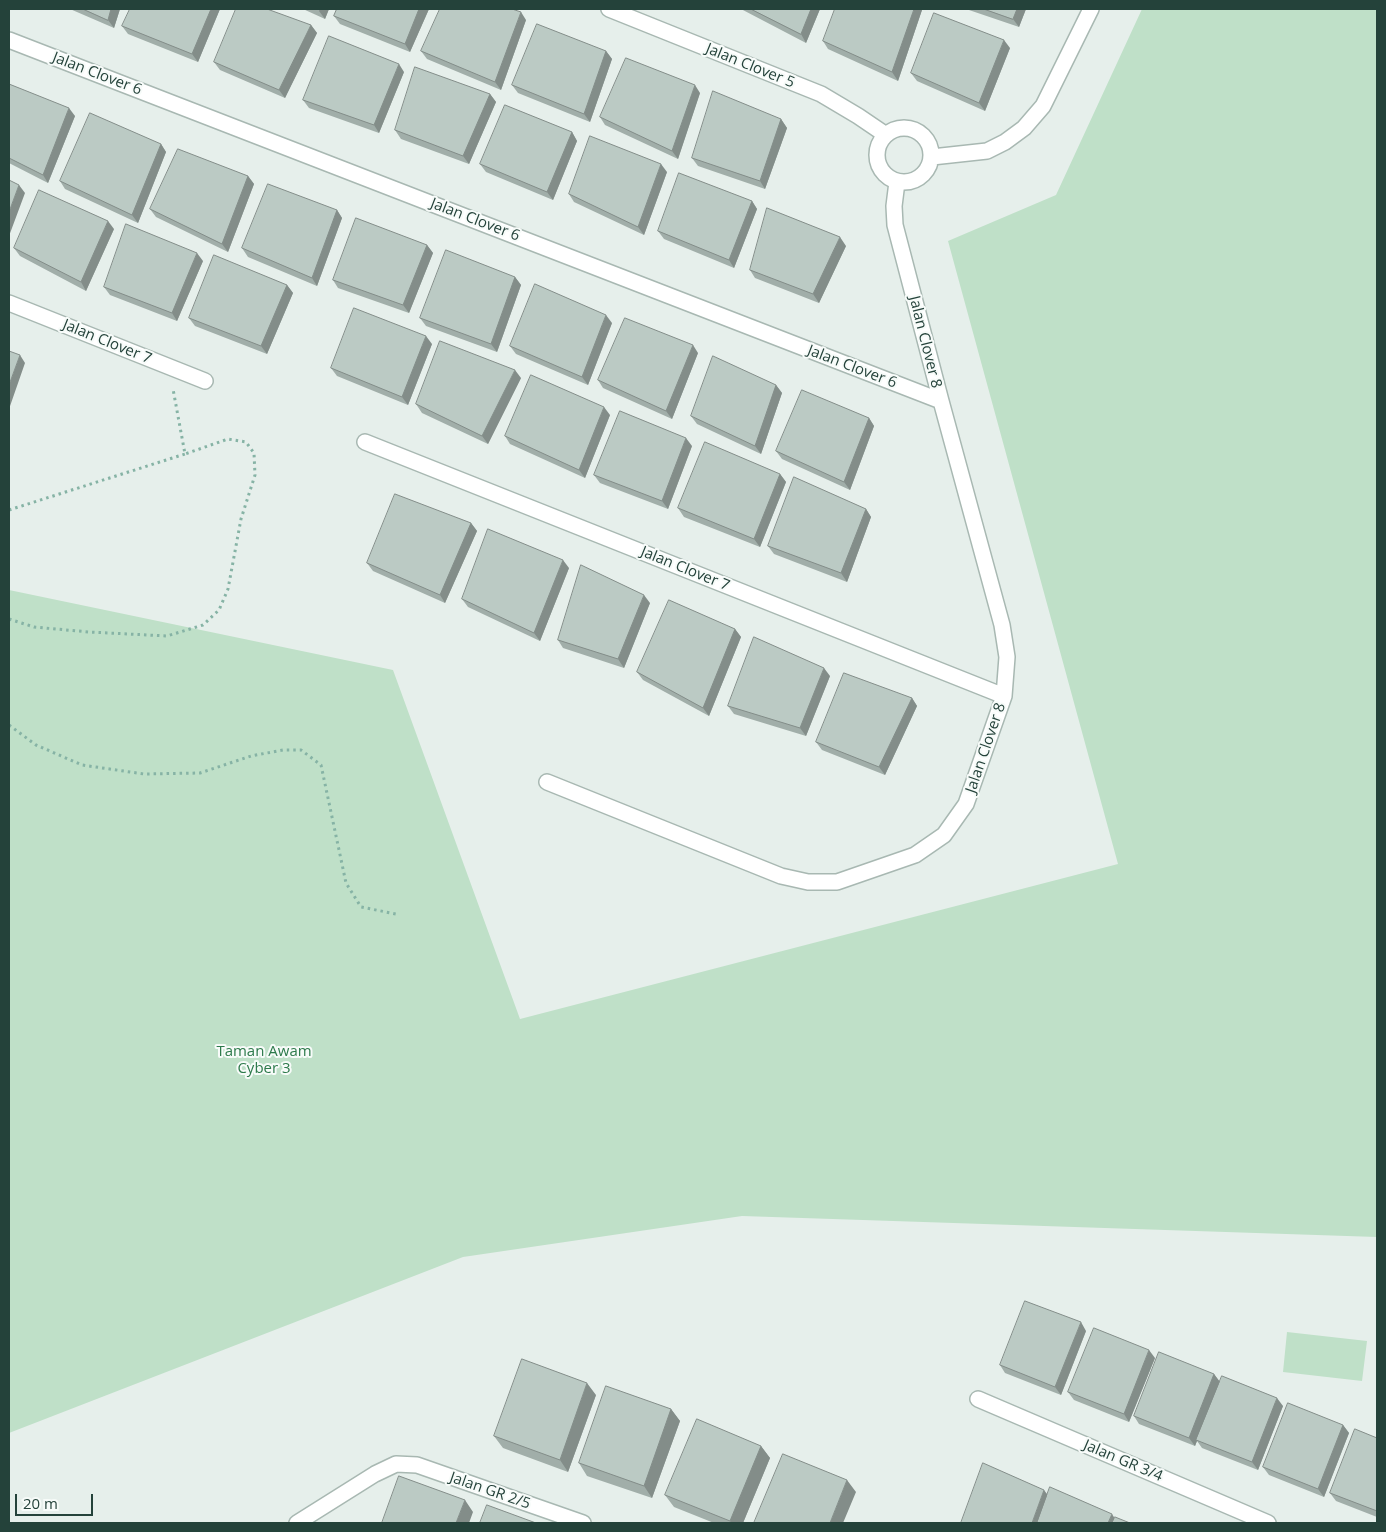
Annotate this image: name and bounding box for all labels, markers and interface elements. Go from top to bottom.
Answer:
street label: Jalan Clover 5 [703,40,797,92]
street label: Jalan Clover 6 [50,49,144,99]
street label: Jalan Clover 6 [428,195,522,245]
street label: Jalan Clover 8 [905,294,945,390]
street label: Jalan Clover 7 [60,316,154,368]
street label: Jalan Clover 6 [805,342,899,392]
street label: Jalan Clover 7 [638,543,732,595]
street label: Jalan Clover 8 [962,700,1010,796]
park label: Taman Awam Cyber 3 [216,1043,312,1078]
street label: Jalan GR 3/4 [1081,1436,1165,1486]
street label: Jalan GR 2/5 [447,1469,533,1513]
scale bar [18,1484,95,1516]
text: 20 m [23,1493,58,1513]

